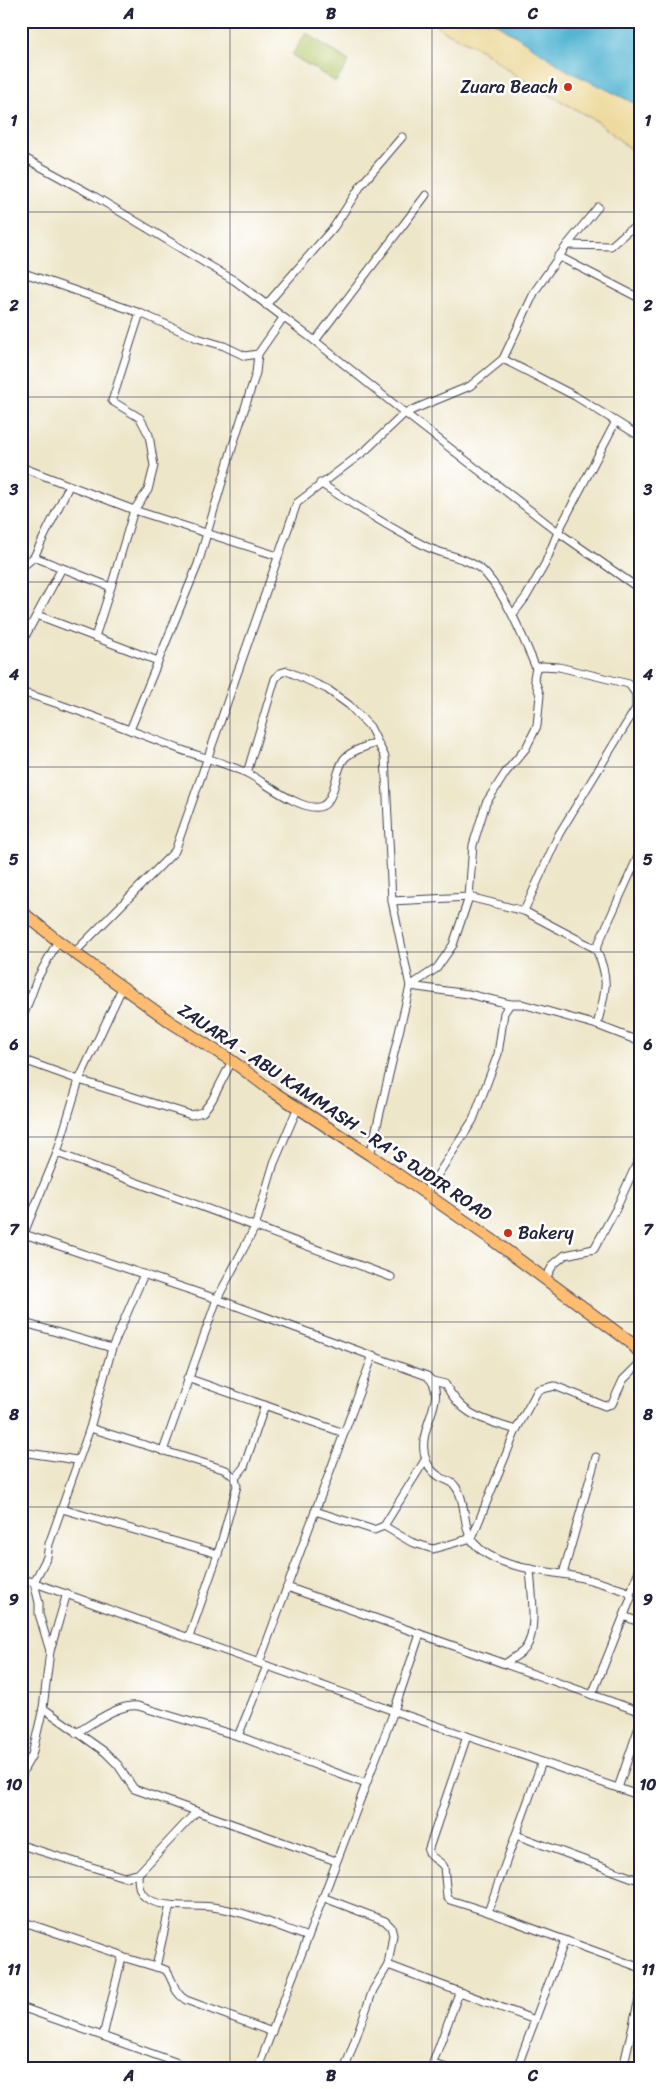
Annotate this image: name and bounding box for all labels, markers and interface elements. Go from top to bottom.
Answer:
text: A [123,0,134,28]
text: B [326,0,337,28]
text: C [527,0,539,28]
place label: Zuara Beach [460,71,558,103]
marker: Zuara Beach [562,81,574,93]
text: 1 [11,106,18,135]
text: 1 [645,106,652,135]
text: 2 [8,291,19,320]
text: 2 [642,291,653,320]
text: 3 [9,475,19,504]
text: 3 [643,475,653,504]
text: 4 [8,660,19,689]
text: 4 [642,660,653,689]
text: 5 [9,845,19,874]
text: 5 [643,845,653,874]
street label: ZAUARA - ABU KAMMASH - RA'S DJDIR ROAD [171,994,499,1230]
text: 6 [8,1030,19,1059]
text: 6 [642,1030,653,1059]
text: 7 [9,1215,20,1244]
text: 7 [643,1215,654,1244]
place label: Bakery [518,1217,575,1249]
marker: Bakery [502,1227,514,1239]
text: 8 [8,1400,19,1429]
text: 8 [642,1400,653,1429]
text: 9 [9,1585,19,1614]
text: 9 [643,1585,653,1614]
text: 10 [6,1770,22,1799]
text: 10 [640,1770,656,1799]
text: 11 [7,1955,21,1984]
text: 11 [641,1955,655,1984]
text: A [123,2061,134,2089]
text: B [326,2061,337,2089]
text: C [527,2061,539,2089]

